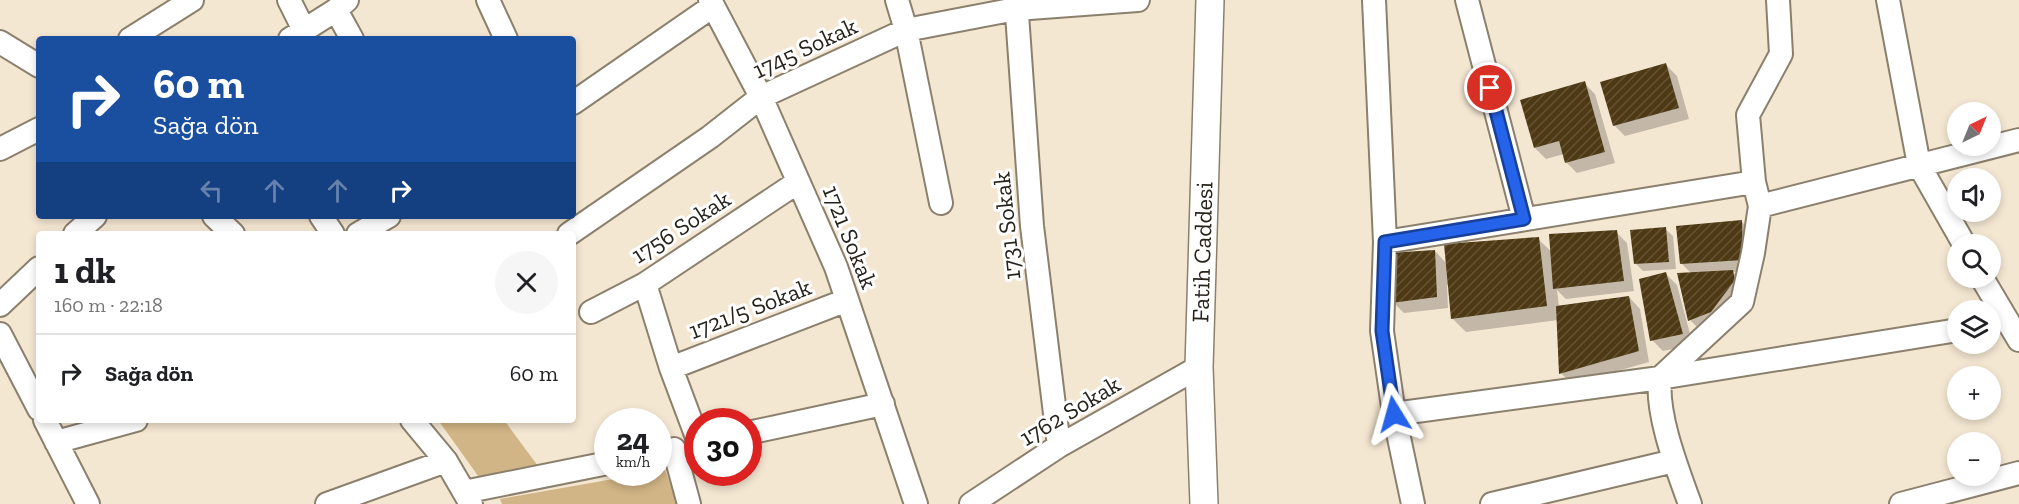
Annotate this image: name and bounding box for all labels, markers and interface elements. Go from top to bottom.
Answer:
street label: 1745 Sokak [748,11,862,84]
text: 60 m [153,58,244,109]
icon: right [54,60,132,138]
pin [1464,62,1515,113]
icon: arrive [1473,71,1506,104]
north arrow [1947,102,2001,156]
map controls [1947,102,2001,486]
text: Sağa dön [153,109,259,141]
button: sound [1947,168,2001,222]
street label: 1731 Sokak [986,170,1027,281]
icon: left [195,174,228,207]
icon: ahead [258,174,291,207]
icon: ahead [321,174,354,207]
icon: right [384,174,417,207]
street label: 1721 Sokak [817,181,884,293]
street label: Fatih Caddesi [1185,181,1219,323]
street label: 1756 Sokak [626,184,736,269]
button: search [1947,234,2001,288]
text: 1 dk [54,249,116,292]
button: close [495,251,558,314]
street label: 1721/5 Sokak [684,272,816,345]
text: 160 m · 22:18 [54,293,163,317]
button: layers [1947,300,2001,354]
icon: right [54,357,87,390]
text: Sağa dön [105,360,193,387]
text: 60 m [510,360,558,387]
button: + [1947,366,2001,420]
street label: 1762 Sokak [1014,369,1126,452]
position arrow [1362,382,1426,446]
speed limit sign: 30 [684,408,762,486]
text: 24 [616,422,650,458]
button: − [1947,432,2001,486]
text: km/h [616,453,650,471]

